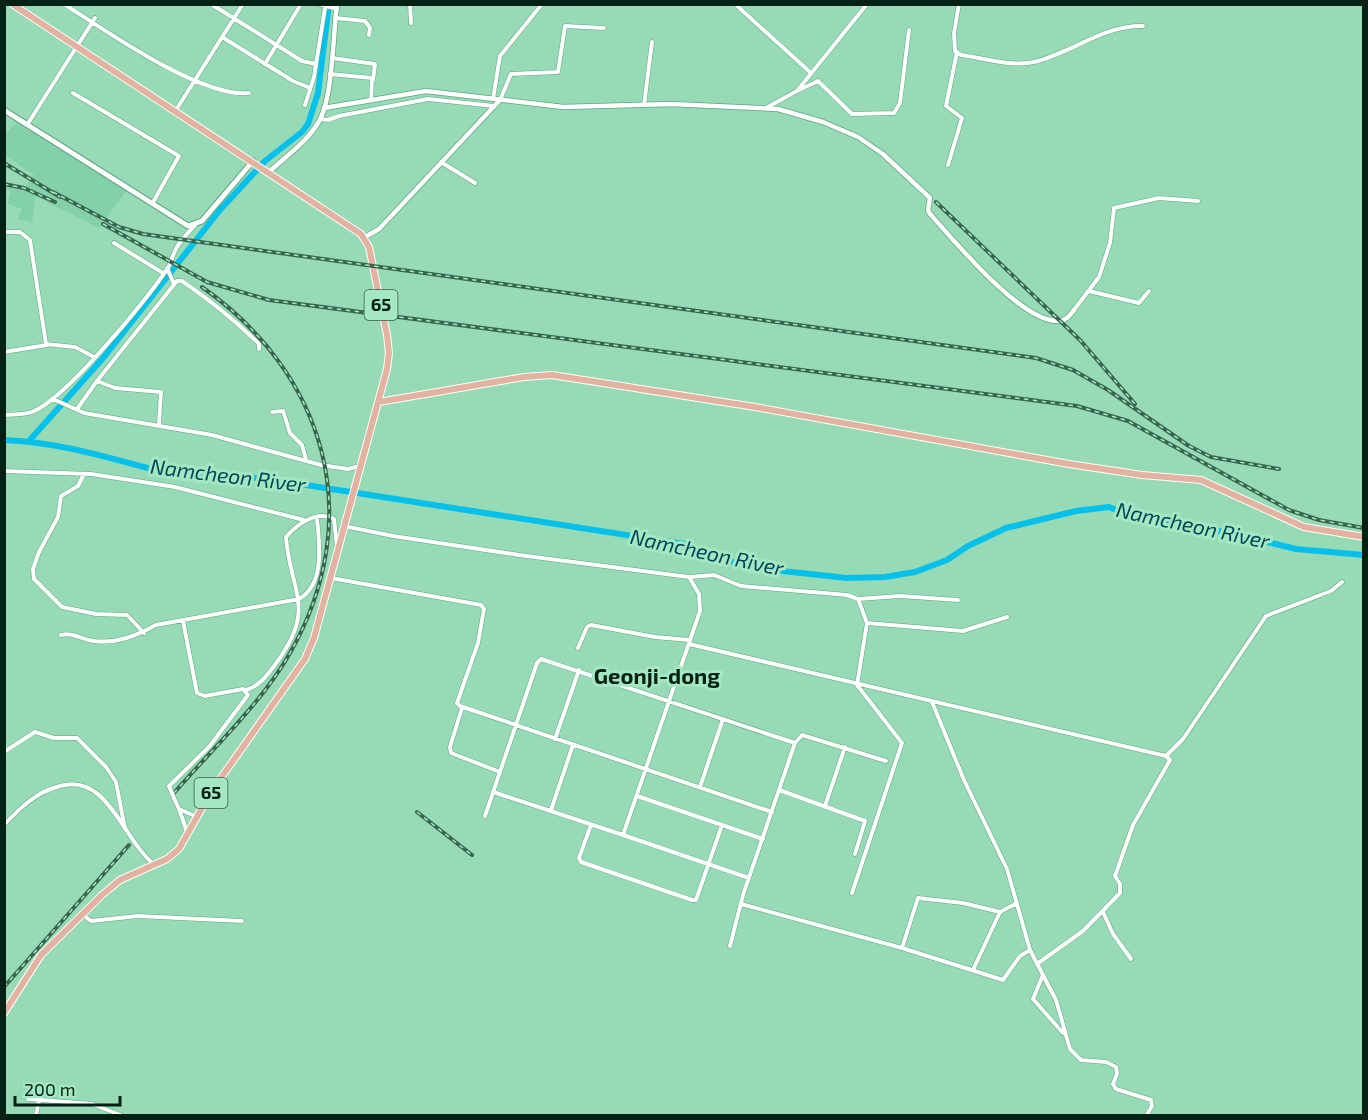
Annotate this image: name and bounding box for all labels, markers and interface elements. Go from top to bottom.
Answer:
road number: 65 [364,290,398,320]
water label: Namcheon River [149,453,308,497]
water label: Namcheon River [1114,496,1273,553]
water label: Namcheon River [628,523,787,580]
district label: Geonji-dong [594,662,720,688]
road number: 65 [194,778,228,808]
scale bar [15,1069,120,1107]
text: 200 m [24,1078,76,1100]

